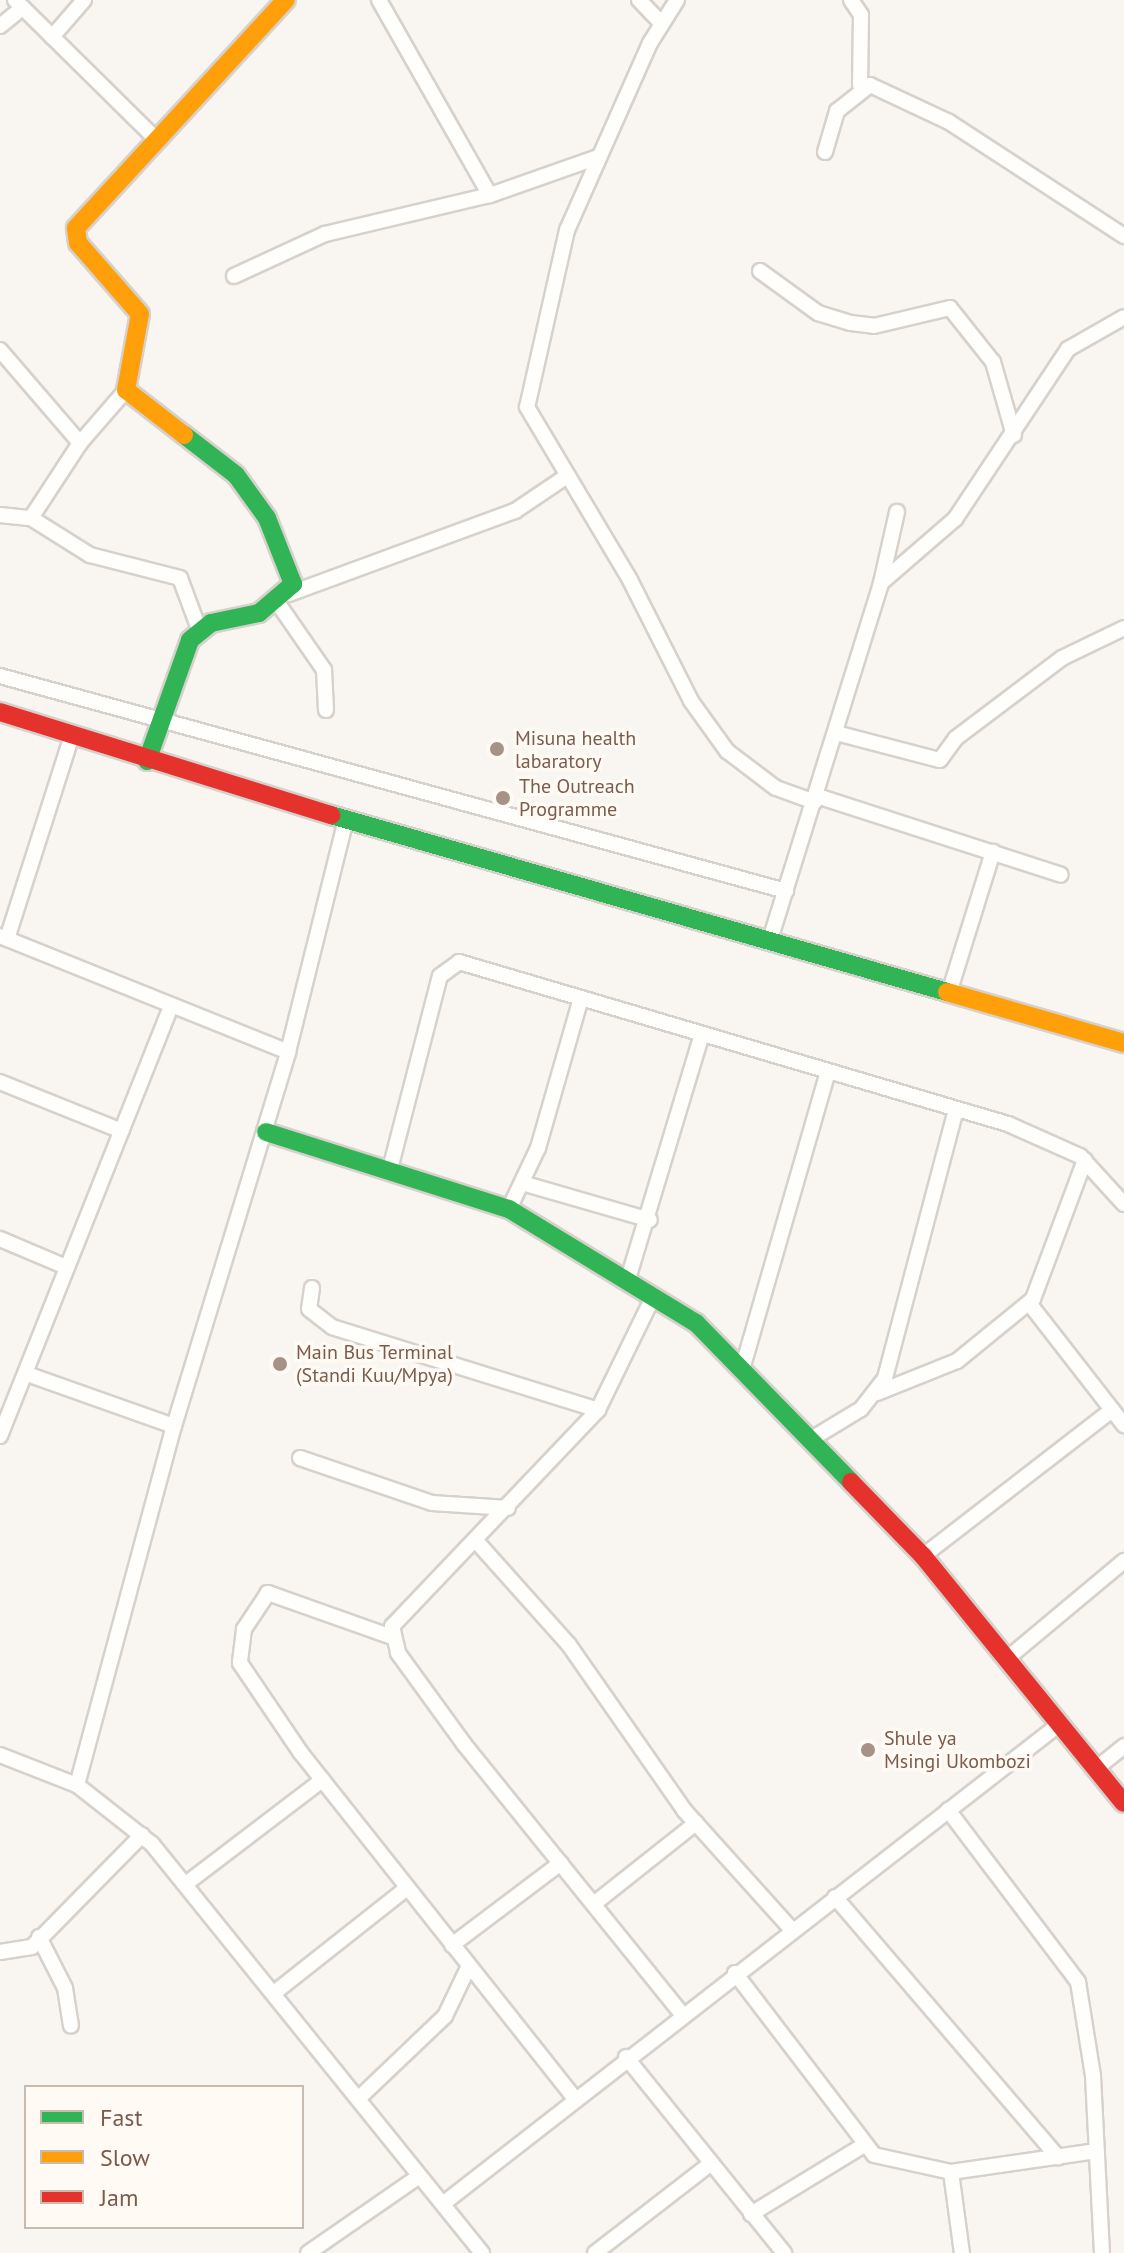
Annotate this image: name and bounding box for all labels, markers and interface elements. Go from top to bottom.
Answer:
place label: Misuna health labaratory [515,726,636,773]
marker: Misuna health labaratory [486,738,508,760]
place label: The Outreach Programme [519,774,635,821]
marker: The Outreach Programme [494,789,512,807]
place label: Main Bus Terminal (Standi Kuu/Mpya) [296,1340,453,1387]
marker: Main Bus Terminal (Standi Kuu/Mpya) [271,1355,289,1373]
place label: Shule ya Msingi Ukombozi [884,1726,1031,1773]
marker: Shule ya Msingi Ukombozi [859,1741,877,1759]
legend [24,2085,304,2229]
text: Fast [100,2102,143,2133]
text: Slow [100,2142,150,2173]
text: Jam [100,2182,138,2213]

